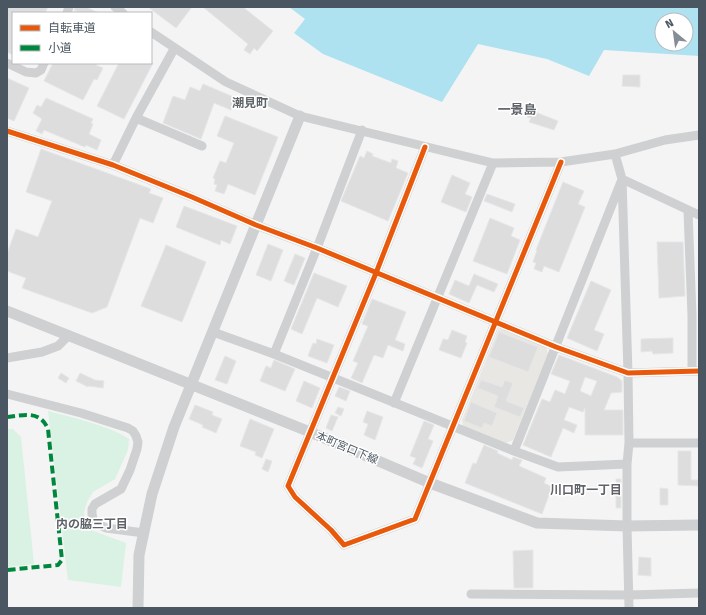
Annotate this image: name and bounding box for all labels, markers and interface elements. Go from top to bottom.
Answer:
legend [12,12,152,64]
north arrow [654,12,694,52]
text: N [663,16,676,31]
text: 自転車道 [48,21,96,35]
text: 小道 [48,41,72,55]
district label: 潮見町 [232,96,268,110]
district label: 一景島 [497,102,537,117]
street label: 本町宮口下線 [314,429,380,467]
district label: 川口町一丁目 [550,483,622,497]
district label: 内の脇三丁目 [56,517,128,531]

